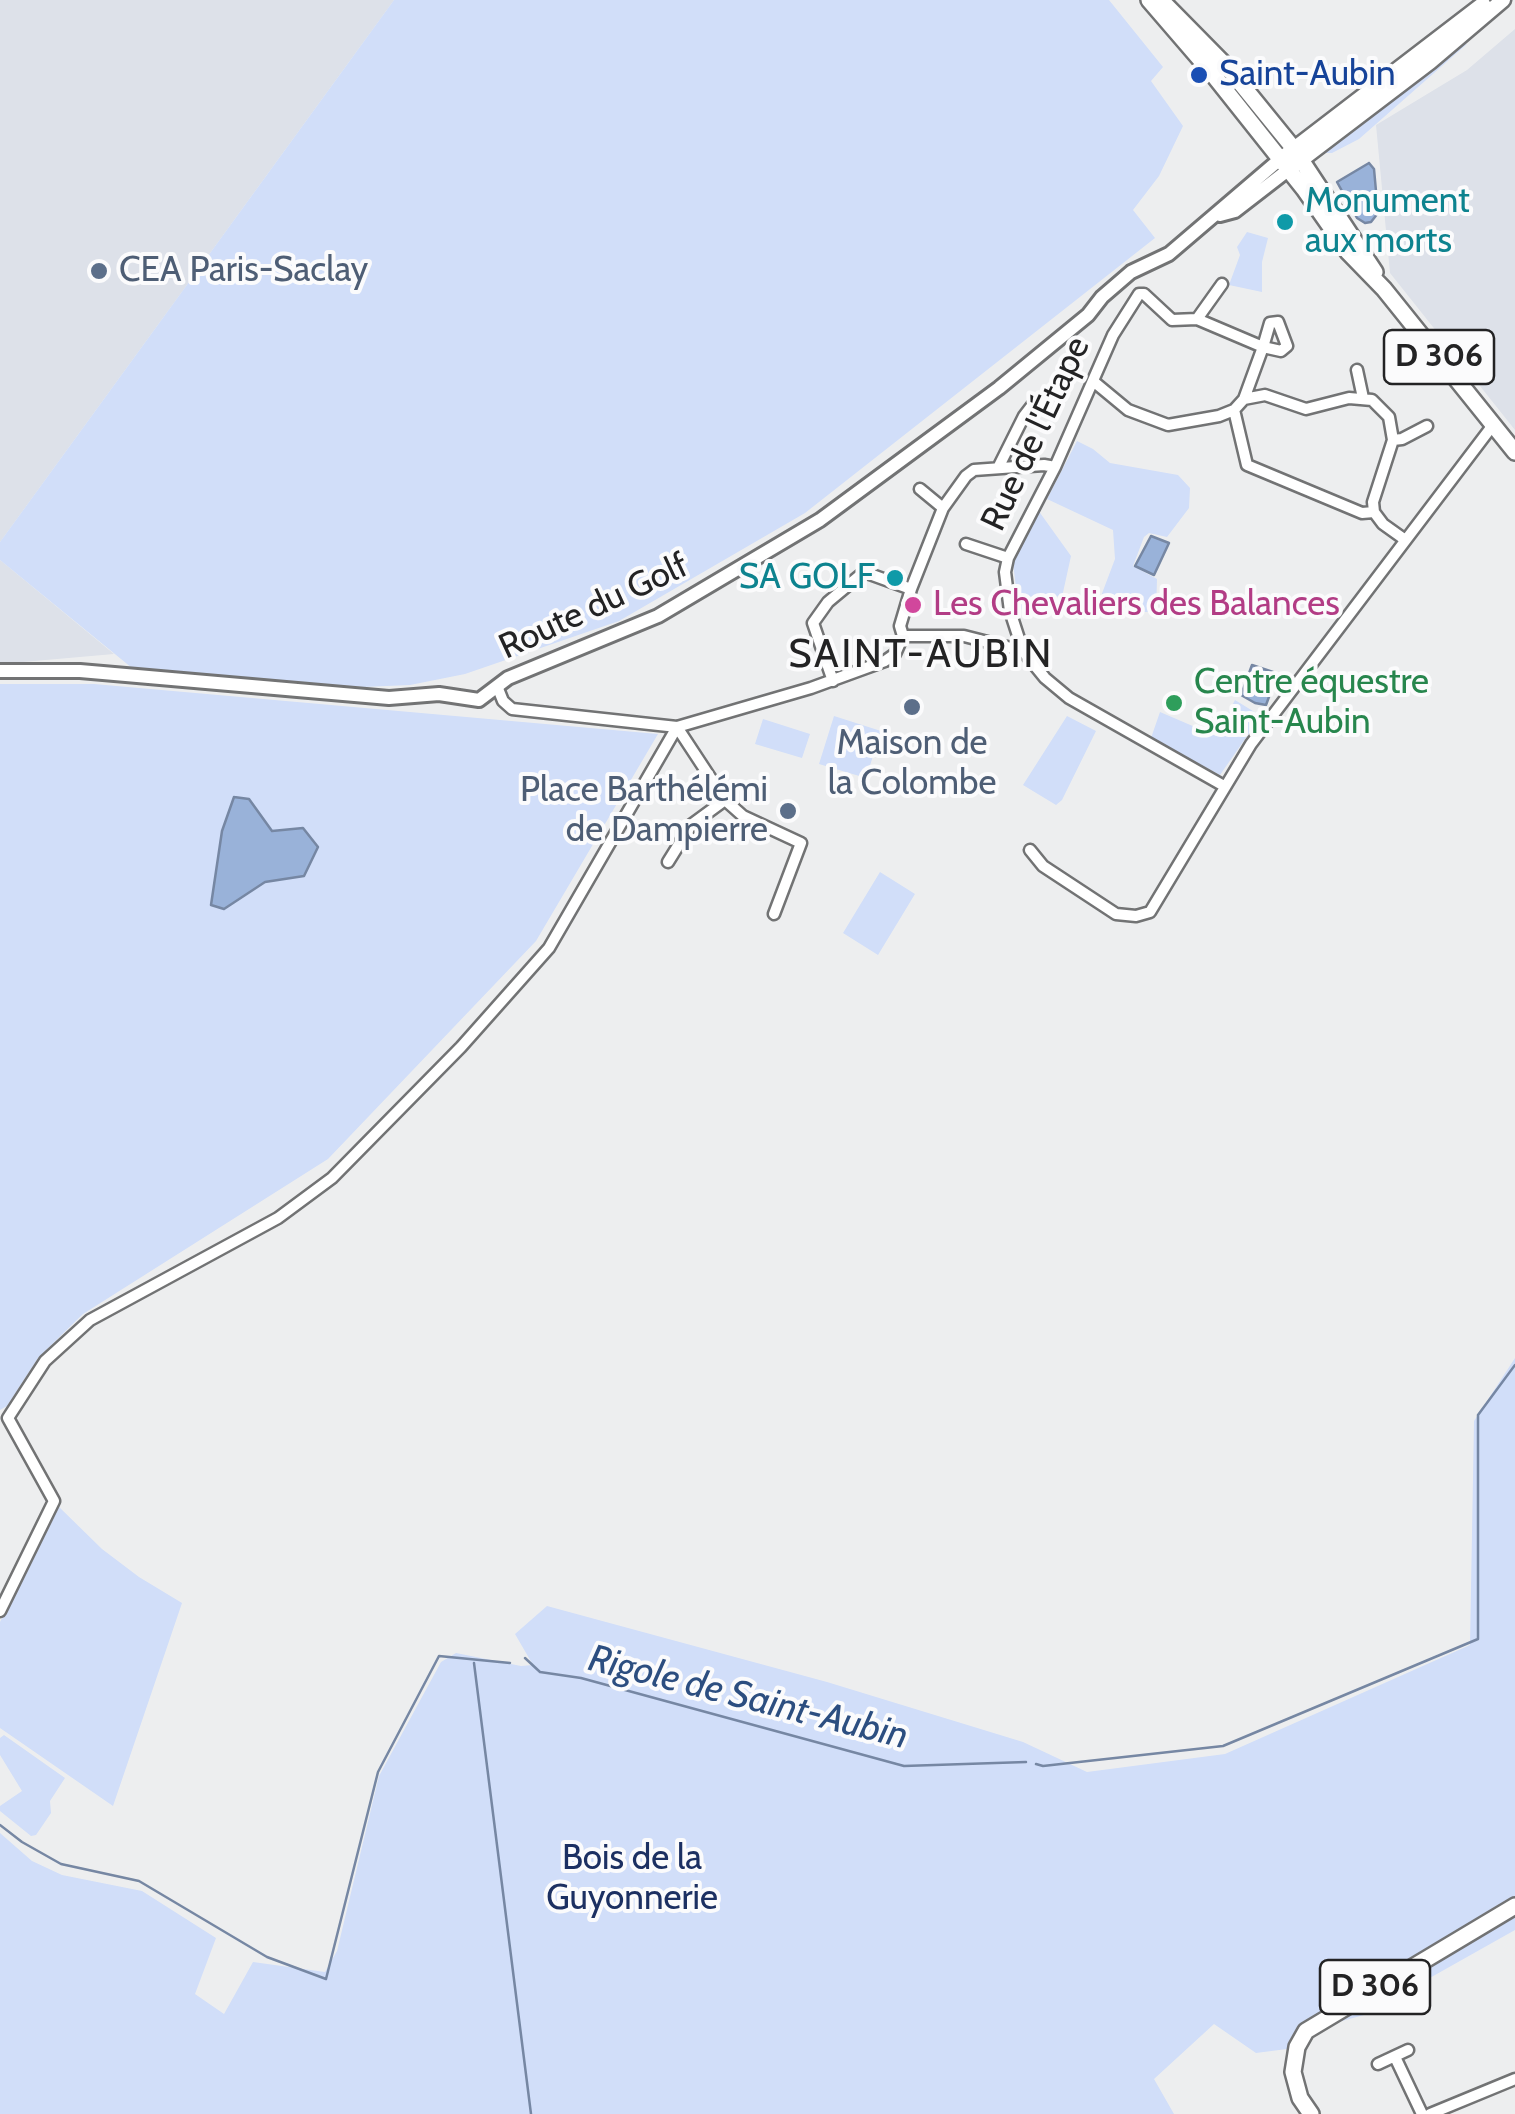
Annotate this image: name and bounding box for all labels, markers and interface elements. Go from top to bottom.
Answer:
place label: Saint-Aubin [1219,54,1395,96]
marker: Saint-Aubin [1188,64,1210,86]
place label: Monument aux morts [1305,181,1470,263]
marker: Monument aux morts [1274,211,1296,233]
place label: CEA Paris-Saclay [119,250,368,292]
marker: CEA Paris-Saclay [88,260,110,282]
street label: Rue de l'Étape [973,330,1099,538]
road number: D 306 [1384,330,1494,384]
street label: Route du Golf [493,545,695,669]
place label: SA GOLF [739,557,875,599]
marker: SA GOLF [884,567,906,589]
place label: Les Chevaliers des Balances [933,584,1340,626]
marker: Les Chevaliers des Balances [902,594,924,616]
district label: SAINT-AUBIN [788,631,1054,679]
place label: Centre équestre Saint-Aubin [1194,662,1429,744]
marker: Centre équestre Saint-Aubin [1163,692,1185,714]
marker: Maison de la Colombe [901,696,923,718]
place label: Maison de la Colombe [828,723,996,805]
place label: Place Barthélémi de Dampierre [520,770,768,852]
marker: Place Barthélémi de Dampierre [777,800,799,822]
water label: Rigole de Saint-Aubin [584,1636,912,1760]
park label: Bois de la Guyonnerie [546,1838,718,1920]
road number: D 306 [1320,1960,1430,2014]

